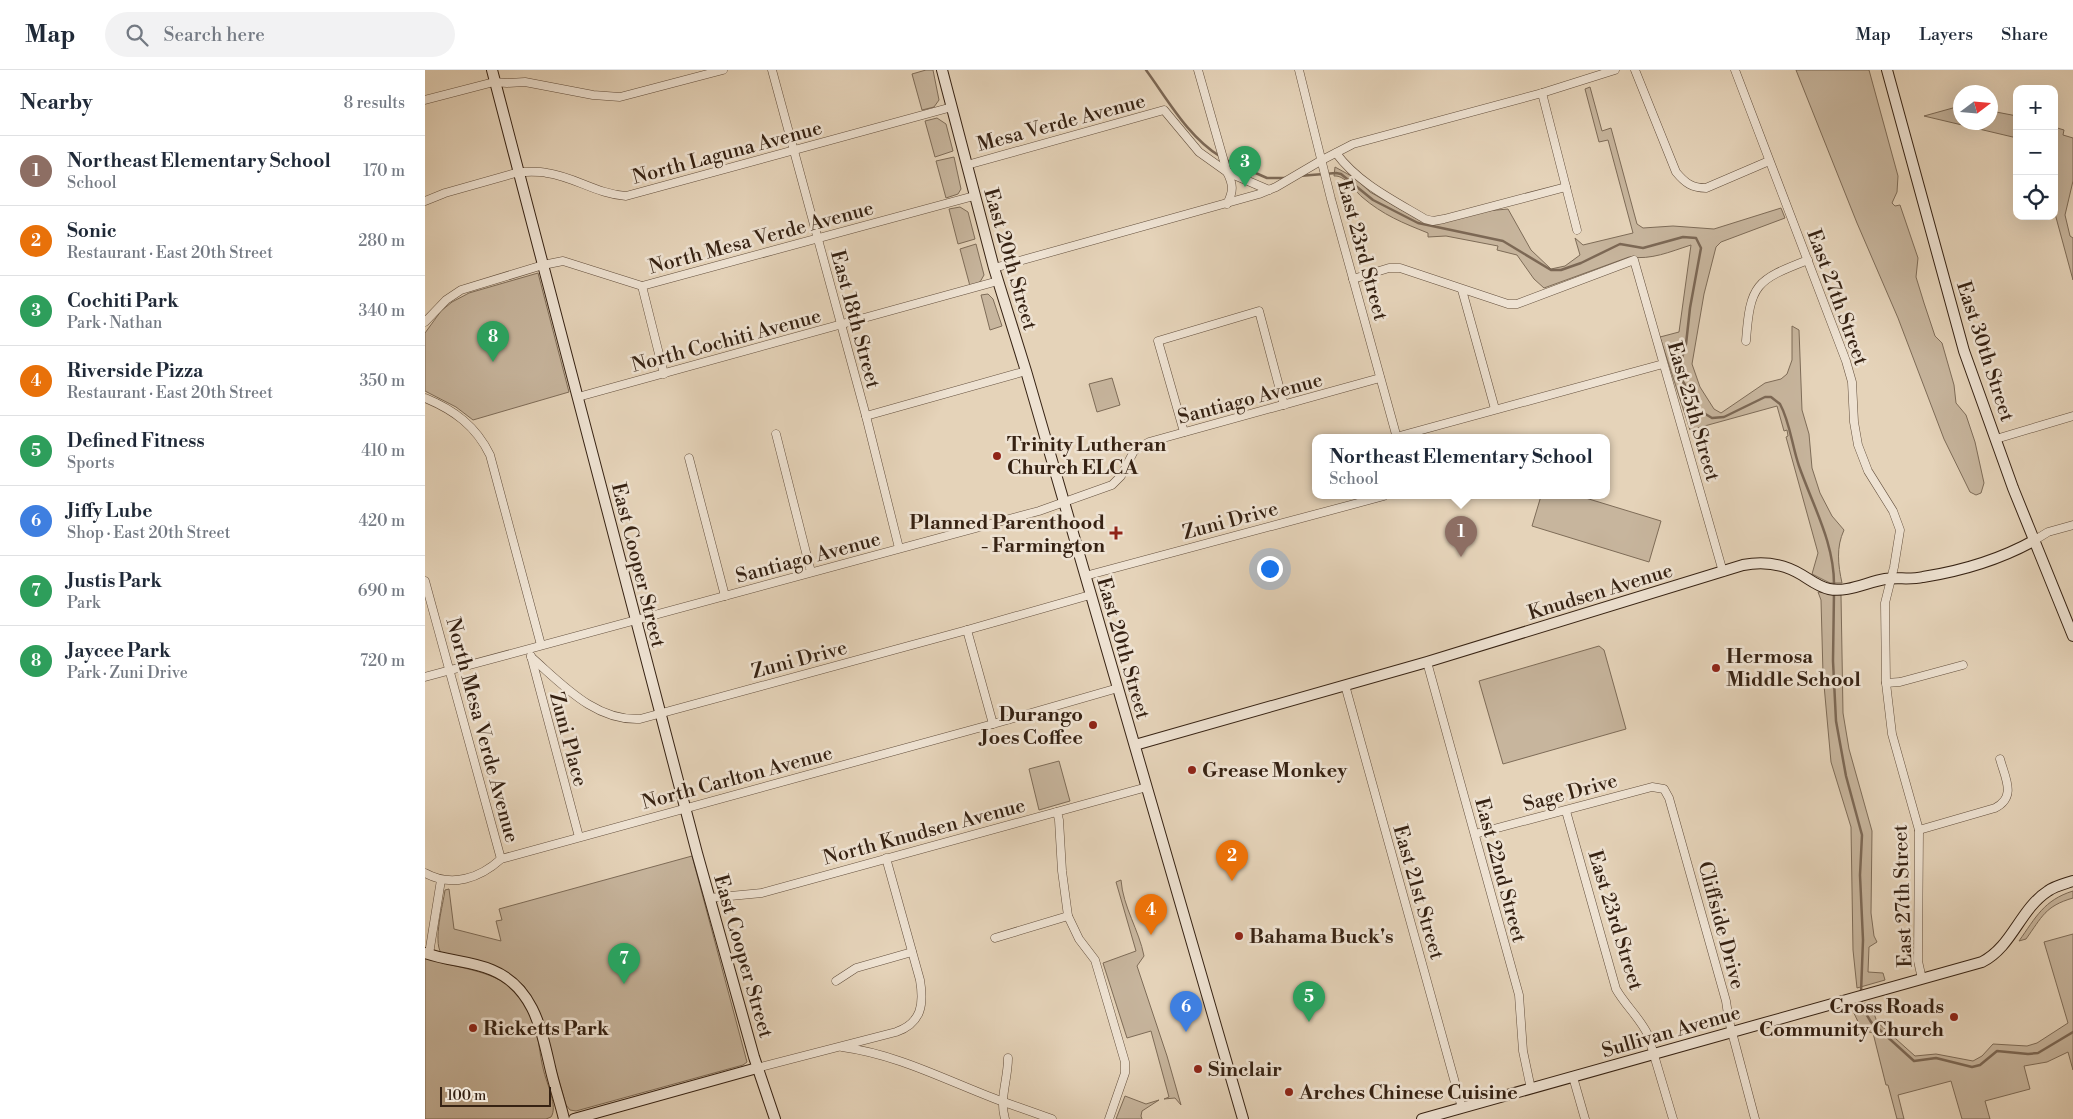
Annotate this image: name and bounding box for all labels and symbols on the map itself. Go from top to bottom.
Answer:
north arrow [1953,85,1998,130]
street label: Mesa Verde Avenue [974,89,1148,158]
street label: North Laguna Avenue [630,116,825,191]
pin: 3 [1229,146,1261,187]
street label: East 23rd Street [1331,177,1392,324]
street label: East 20th Street [977,186,1042,333]
street label: North Mesa Verde Avenue [646,196,877,281]
street label: East 27th Street [1800,226,1873,369]
street label: East 18th Street [824,247,885,391]
street label: East 30th Street [1950,278,2019,425]
street label: North Cochiti Avenue [629,304,824,379]
pin: 8 [477,321,509,362]
street label: East 25th Street [1661,339,1724,484]
street label: Santiago Avenue [1175,368,1326,431]
place label: Trinity Lutheran Church ELCA [1007,433,1167,481]
marker: Trinity Lutheran Church ELCA [991,450,1003,462]
street label: East Cooper Street [605,480,670,650]
street label: Zuni Drive [1180,497,1281,546]
place label: Planned Parenthood - Farmington [909,511,1106,559]
pin: 1 [1445,516,1477,557]
marker: Planned Parenthood - Farmington [1109,526,1123,540]
street label: Santiago Avenue [733,527,884,590]
your location [1257,556,1283,582]
street label: Knudsen Avenue [1525,559,1676,626]
street label: East 20th Street [1090,575,1155,722]
street label: North Mesa Verde Avenue [439,615,524,846]
street label: Zuni Drive [749,636,850,685]
place label: Hermosa Middle School [1726,645,1861,693]
marker: Hermosa Middle School [1710,662,1722,674]
street label: Zuni Place [543,689,592,789]
place label: Durango Joes Coffee [978,703,1083,751]
marker: Durango Joes Coffee [1087,719,1099,731]
street label: North Carlton Avenue [639,741,836,816]
place label: Grease Monkey [1202,759,1348,784]
marker: Grease Monkey [1186,764,1198,776]
street label: Sage Drive [1520,769,1620,818]
street label: North Knudsen Avenue [820,793,1028,872]
street label: East 22nd Street [1468,795,1531,945]
street label: East 21st Street [1386,822,1449,963]
street label: East 27th Street [1889,824,1918,968]
pin: 2 [1216,840,1248,881]
street label: East 23rd Street [1581,848,1648,993]
street label: Cliffside Drive [1691,859,1750,992]
street label: East Cooper Street [707,872,778,1041]
pin: 4 [1135,894,1167,935]
place label: Bahama Buck's [1249,925,1394,950]
marker: Bahama Buck's [1233,930,1245,942]
pin: 7 [608,943,640,984]
pin: 5 [1293,981,1325,1022]
pin: 6 [1170,991,1202,1032]
place label: Cross Roads Community Church [1759,995,1945,1043]
street label: Sullivan Avenue [1599,1001,1744,1064]
marker: Cross Roads Community Church [1948,1011,1960,1023]
place label: Ricketts Park [483,1017,610,1042]
marker: Ricketts Park [467,1022,479,1034]
place label: Sinclair [1208,1058,1282,1083]
marker: Sinclair [1192,1063,1204,1075]
place label: Arches Chinese Cuisine [1298,1081,1518,1106]
scale bar [440,1084,551,1107]
marker: Arches Chinese Cuisine [1283,1086,1295,1098]

